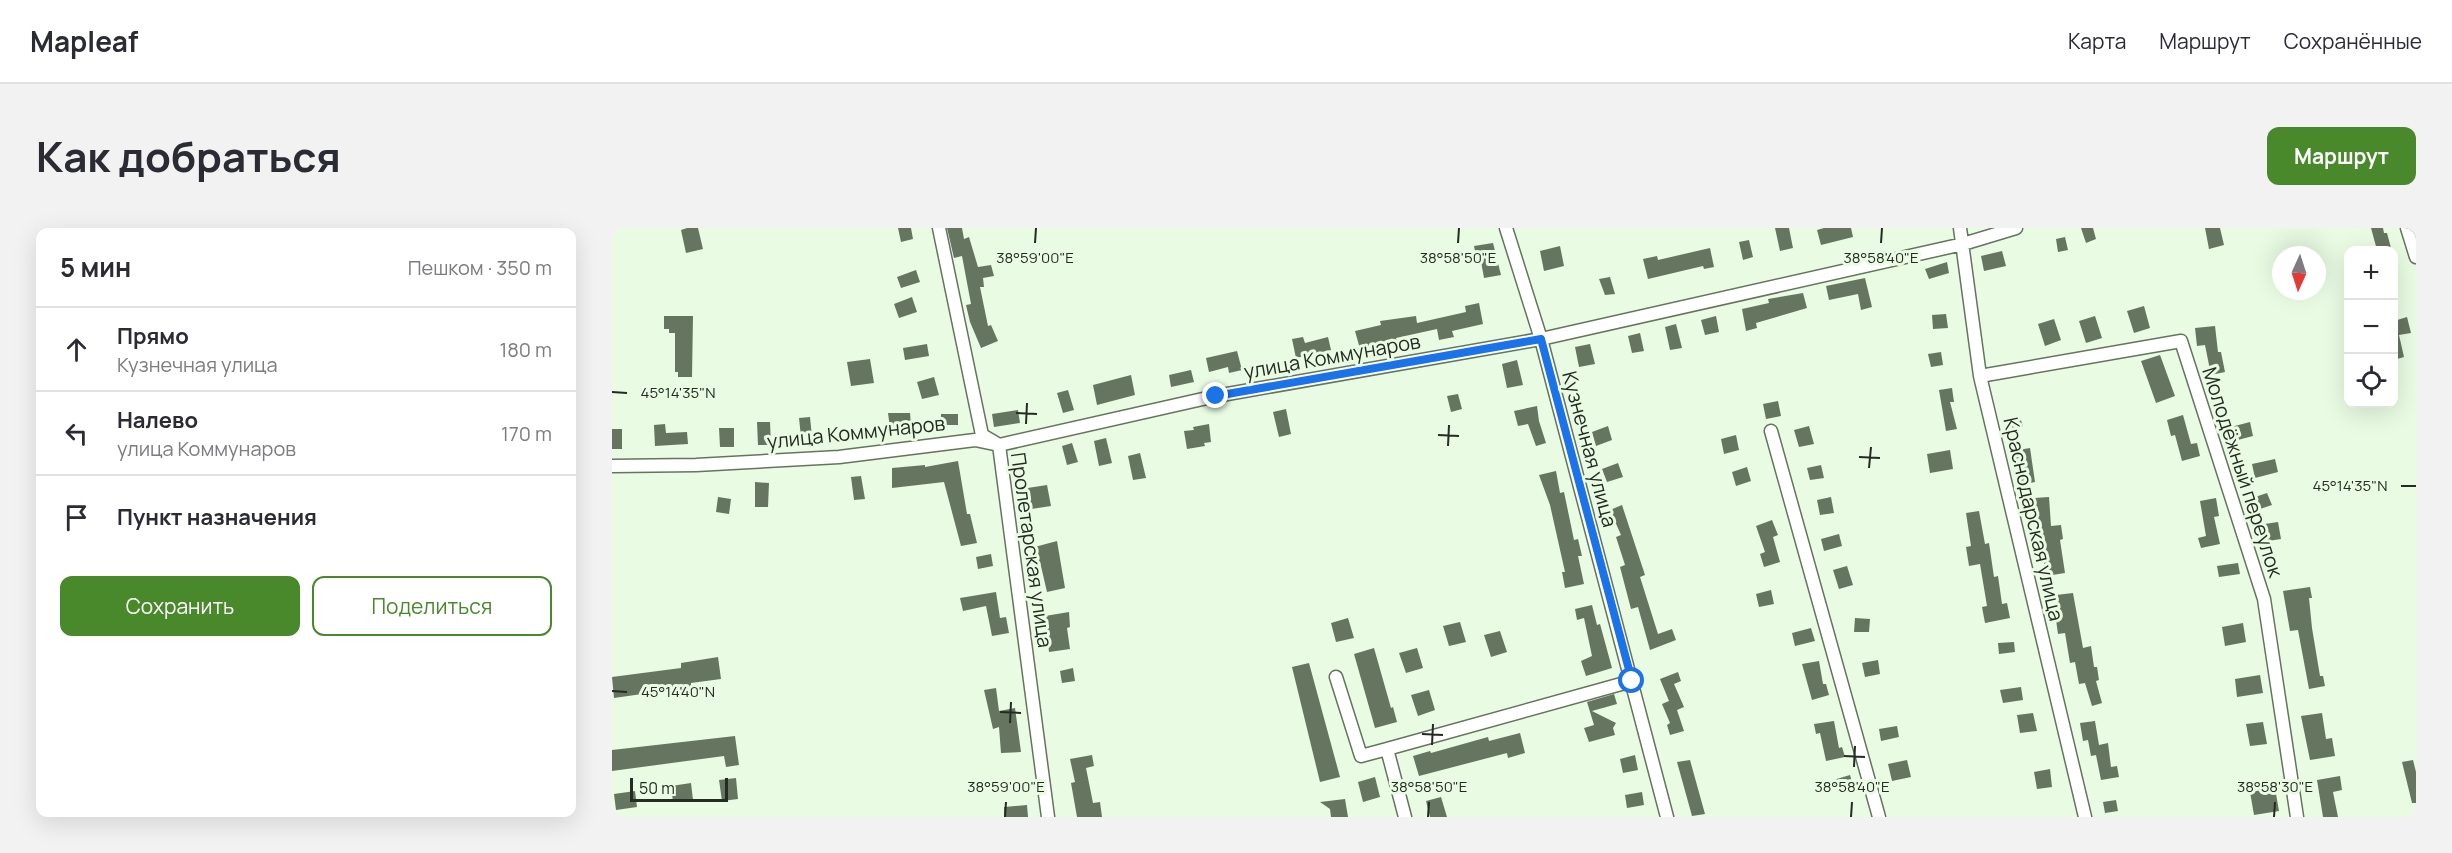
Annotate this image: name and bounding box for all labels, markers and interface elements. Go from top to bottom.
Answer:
text: Mapleaf [30,22,138,60]
text: Карта [2068,27,2126,55]
text: Маршрут [2159,27,2251,55]
text: Сохранённые [2284,27,2422,55]
text: Как добраться [36,127,341,185]
button: Маршрут [2267,127,2416,185]
north arrow [2272,246,2326,300]
map controls [2344,246,2398,408]
button: + [2344,246,2398,300]
text: 38°59'00"E [996,247,1074,268]
text: 38°58'50"E [1420,247,1496,268]
text: 38°58'40"E [1844,247,1918,268]
text: 5 мин [60,249,131,285]
text: Пешком · 350 m [408,254,552,281]
button: − [2344,300,2398,354]
text: Прямо [117,321,189,351]
street label: улица Коммунаров [1242,327,1423,385]
icon: ahead [60,333,93,366]
text: 180 m [499,336,552,363]
text: Кузнечная улица [117,351,278,378]
button: locate [2344,354,2398,408]
street label: Молодёжный переулок [2196,363,2290,582]
street label: Кузнечная улица [1556,368,1624,530]
text: 45°14'35"N [641,382,715,403]
route end [1202,382,1228,408]
text: Налево [117,405,198,435]
street label: улица Коммунаров [766,409,947,455]
street label: Краснодарская улица [1997,415,2071,623]
icon: left [60,417,93,450]
text: 170 m [501,420,552,447]
text: улица Коммунаров [117,435,296,462]
street label: Пролетарская улица [1005,451,1059,649]
text: 45°14'35"N [2313,475,2387,496]
icon: arrive [60,501,93,534]
text: Пункт назначения [117,502,317,532]
button: Сохранить [60,576,300,636]
button: Поделиться [312,576,552,636]
route start [1618,667,1644,693]
text: 45°14'40"N [641,681,715,702]
scale bar [630,775,728,802]
text: 38°59'00"E [967,776,1045,797]
text: 38°58'50"E [1391,776,1467,797]
text: 38°58'40"E [1815,776,1889,797]
text: 38°58'30"E [2237,776,2313,797]
text: 50 m [639,777,675,799]

